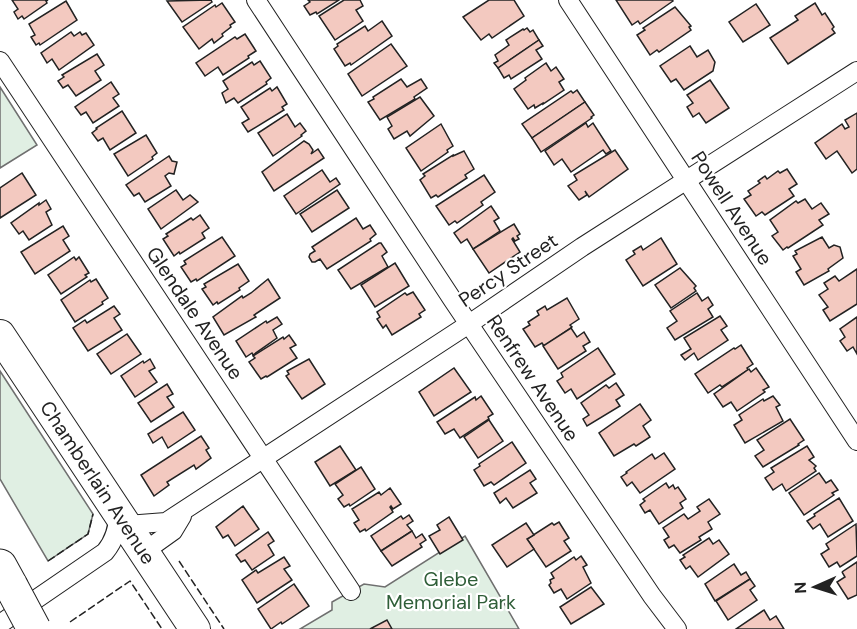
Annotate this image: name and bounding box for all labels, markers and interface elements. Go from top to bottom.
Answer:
street label: Powell Avenue [685,146,779,270]
street label: Percy Street [453,227,563,313]
street label: Glendale Avenue [141,241,249,385]
street label: Renfrew Avenue [481,310,585,446]
street label: Chamberlain Avenue [34,396,161,569]
north arrow [785,557,845,617]
park label: Glebe Memorial Park [386,566,516,615]
text: N [790,581,811,594]

